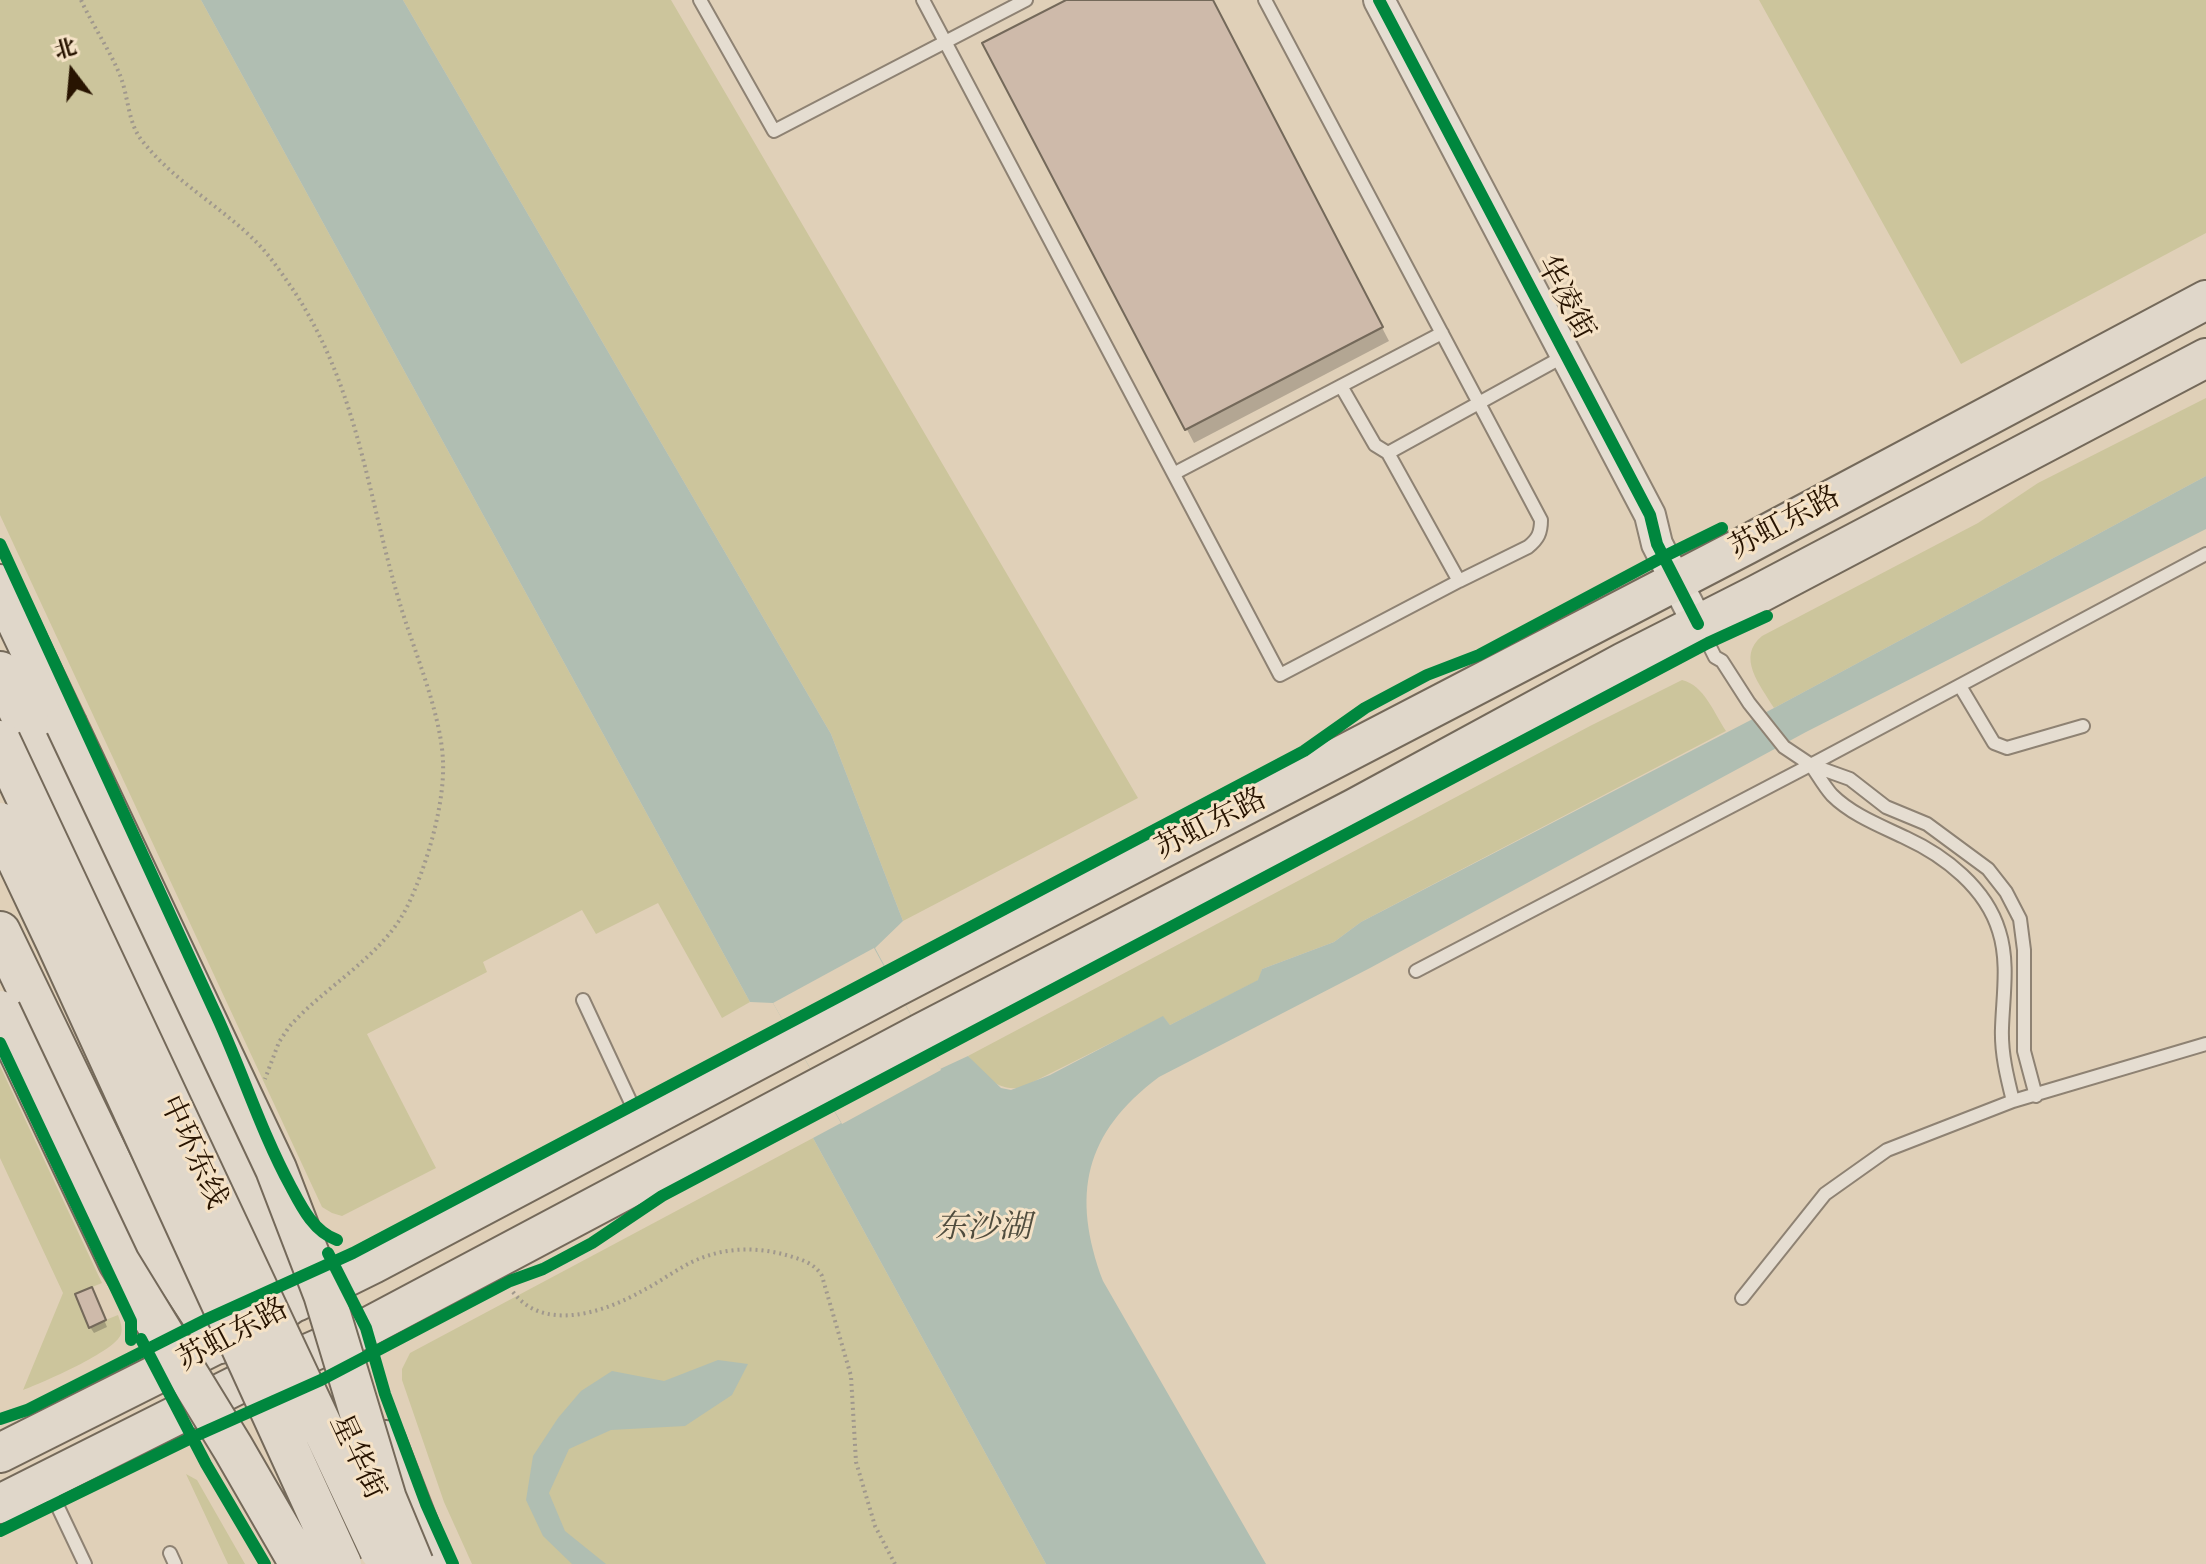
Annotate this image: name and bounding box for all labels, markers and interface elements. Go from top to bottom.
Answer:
text: 北 [51,31,80,65]
north arrow [32,32,112,112]
street label: 华凌街 [1528,250,1602,346]
street label: 苏虹东路 [1724,479,1846,567]
street label: 苏虹东路 [1149,781,1273,867]
street label: 中环东线 [151,1090,235,1214]
water label: 东沙湖 [935,1209,1031,1247]
street label: 苏虹东路 [172,1291,294,1379]
street label: 星华街 [322,1409,392,1505]

